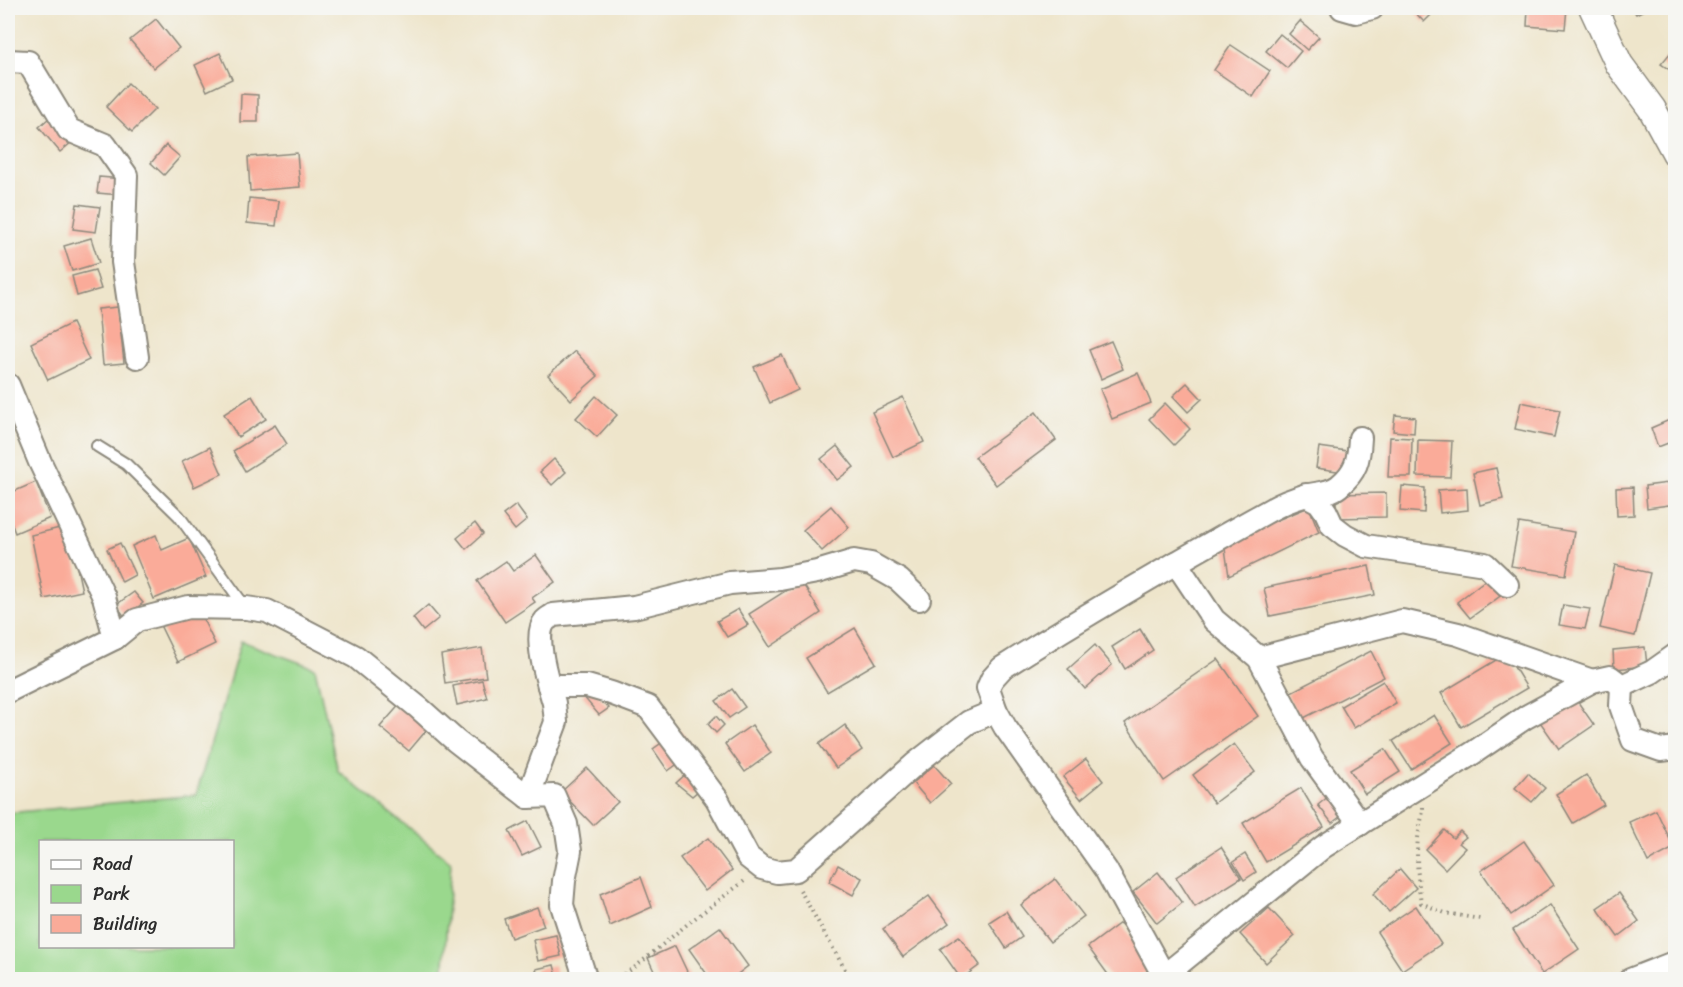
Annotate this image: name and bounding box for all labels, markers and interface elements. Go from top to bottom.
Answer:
legend [39,840,234,948]
text: Road [93,848,133,880]
text: Park [93,878,130,910]
text: Building [93,908,157,940]

